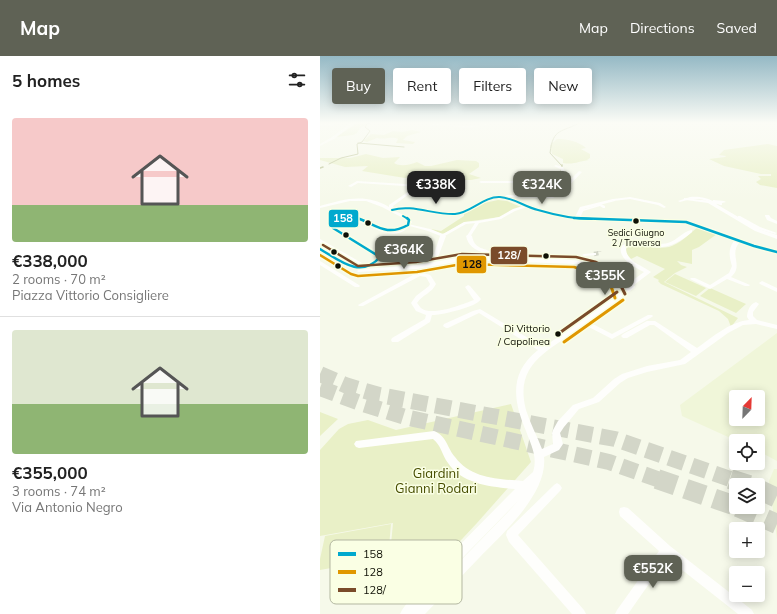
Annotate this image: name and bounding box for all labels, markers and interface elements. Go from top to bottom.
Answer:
text: Map [20,16,60,40]
text: Map [579,19,608,37]
text: Directions [630,19,695,37]
text: Saved [717,19,757,37]
chip: Buy [332,68,385,104]
chip: Rent [393,68,451,104]
chip: Filters [459,68,526,104]
chip: New [534,68,592,104]
icon: filters [286,69,308,91]
text: 5 homes [12,70,80,91]
icon: home [124,144,196,216]
pin: €338K [408,171,464,205]
pin: €324K [514,171,570,205]
text: €338K [416,176,456,192]
text: €324K [522,176,562,192]
line badge: 158 [328,209,359,228]
text: 158 [333,211,353,225]
marker: Sedici Giugno 2 / Traversa [631,216,641,226]
unlabelled marker [363,218,373,228]
place label: Sedici Giugno 2 / Traversa [608,227,664,248]
unlabelled marker [341,230,351,240]
pin: €364K [376,236,432,270]
text: €364K [384,241,424,257]
line badge: 128/ [490,246,528,265]
unlabelled marker [329,247,339,257]
text: 128/ [497,248,521,262]
text: €338,000 [12,250,88,271]
unlabelled marker [541,251,551,261]
line badge: 128 [456,255,487,274]
text: 128 [462,257,482,271]
unlabelled marker [333,261,343,271]
pin: €355K [577,262,633,296]
text: €355K [585,267,625,283]
text: 2 rooms · 70 m² [12,271,106,287]
text: Piazza Vittorio Consigliere [12,287,169,303]
place label: Di Vittorio / Capolinea [497,322,550,348]
marker: Di Vittorio / Capolinea [553,329,563,339]
icon: home [124,356,196,428]
north arrow [729,390,765,426]
map controls [729,390,765,602]
button: locate [729,434,765,470]
text: €355,000 [12,462,88,483]
park label: Giardini Gianni Rodari [395,465,477,496]
button: layers [729,478,765,514]
text: 3 rooms · 74 m² [12,483,106,499]
text: Via Antonio Negro [12,499,123,515]
button: + [729,522,765,558]
legend [330,540,462,604]
text: 158 [363,547,383,561]
pin: €552K [625,555,681,589]
text: €552K [633,560,673,576]
text: 128 [363,565,383,579]
button: − [729,566,765,602]
text: 128/ [363,583,387,597]

